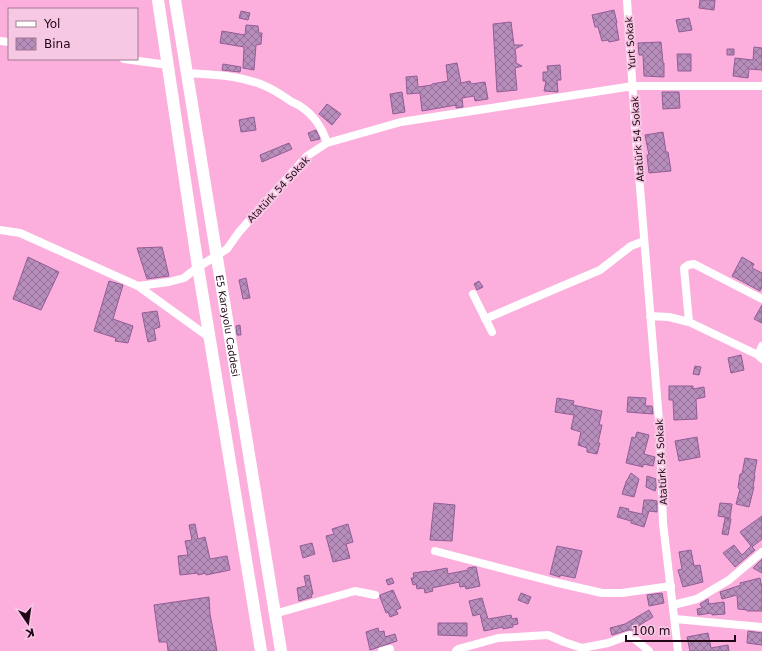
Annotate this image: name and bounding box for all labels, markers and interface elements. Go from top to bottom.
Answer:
legend [8,8,138,60]
street label: Yurt Sokak [623,16,638,71]
text: Yol [43,17,60,31]
text: Bina [44,37,71,51]
street label: Atatürk 54 Sokak [629,96,646,182]
street label: Atatürk 54 Sokak [245,154,312,225]
street label: E5 Karayolu Caddesi [214,274,241,378]
street label: Atatürk 54 Sokak [654,419,669,505]
north arrow [8,603,48,643]
scale bar [626,617,735,643]
text: 100 m [632,624,670,638]
text: K [24,625,36,640]

